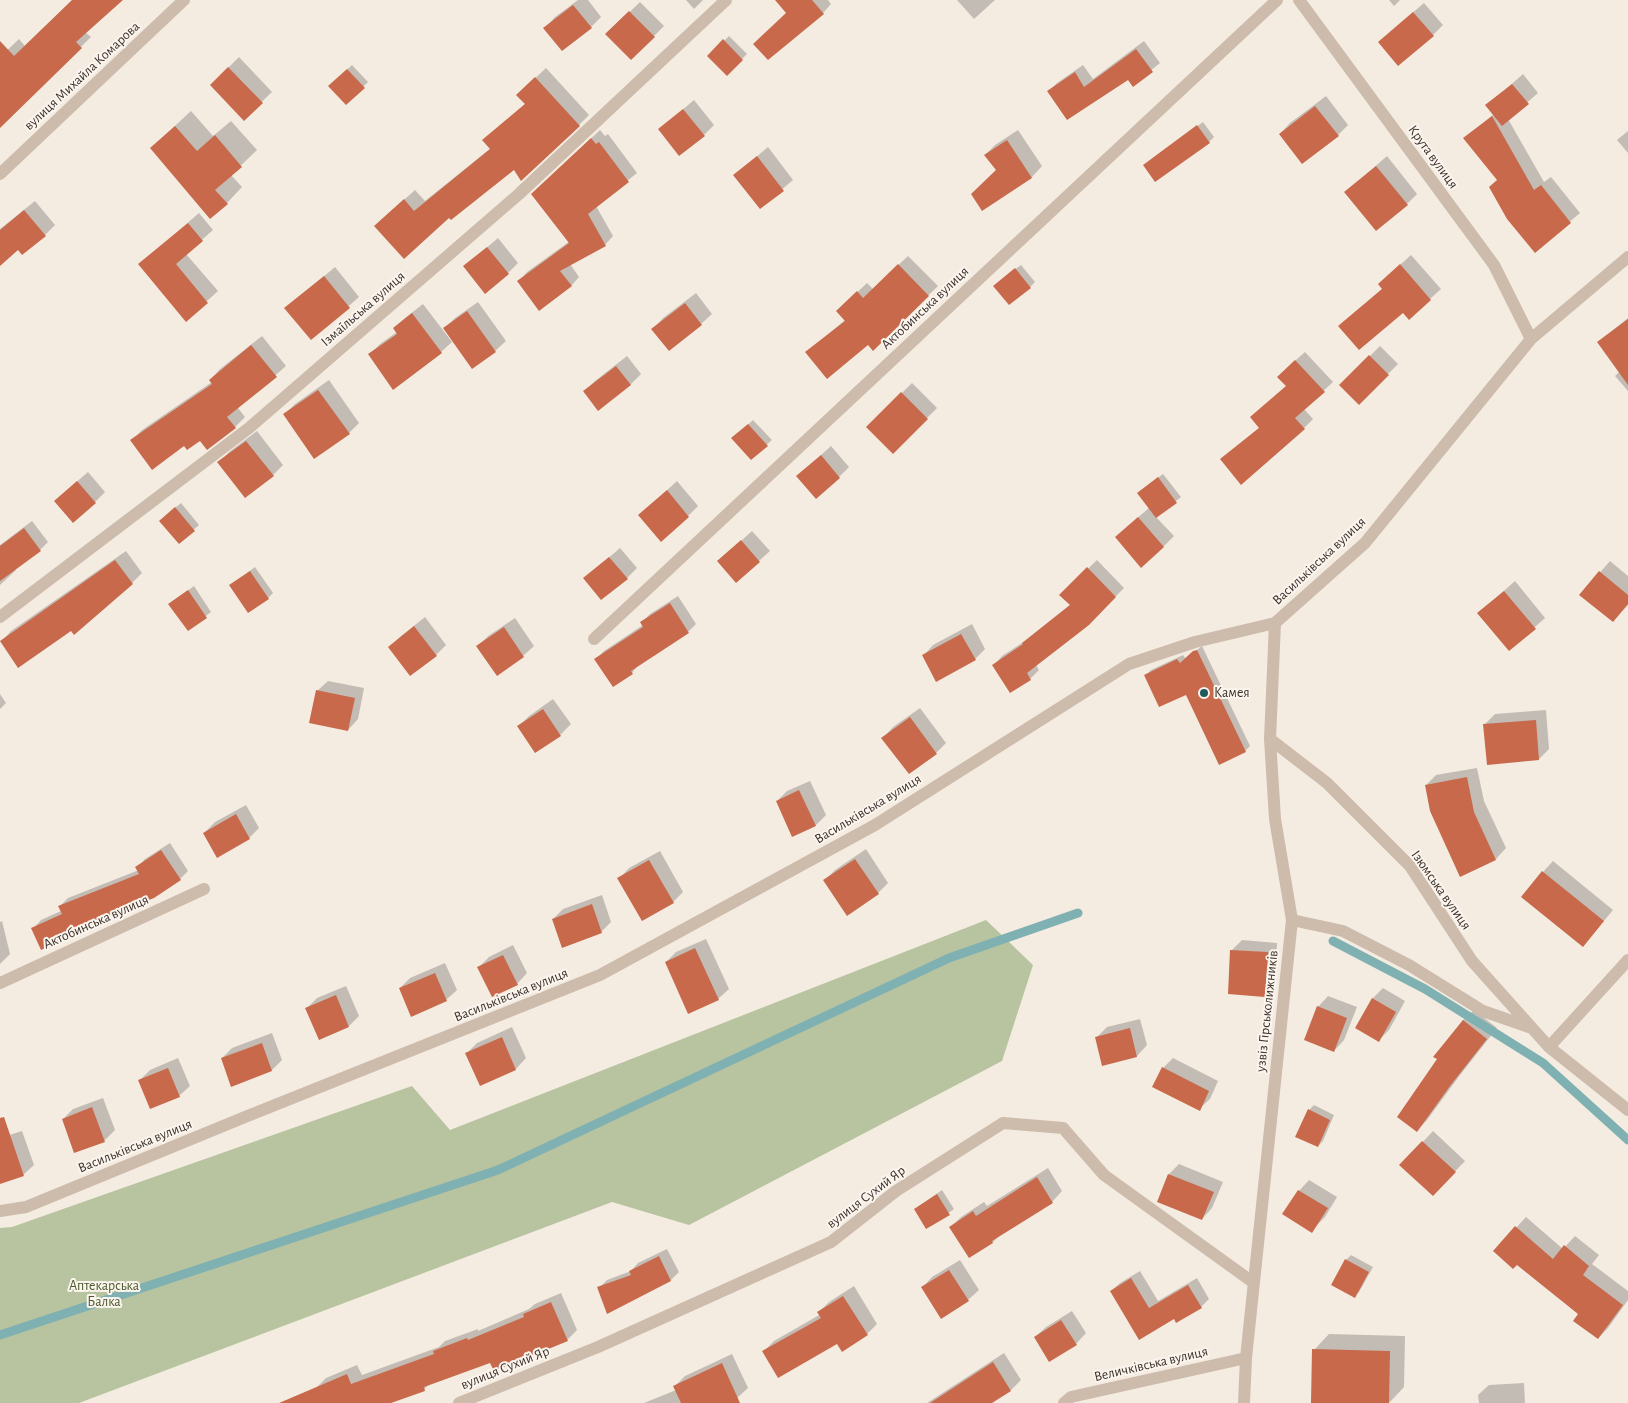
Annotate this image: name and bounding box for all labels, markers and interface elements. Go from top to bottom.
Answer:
street label: вулиця Михайла Комарова [21,18,143,134]
street label: Крута вулиця [1404,122,1462,192]
street label: Актобинська вулиця [878,263,972,353]
street label: Ізмаїльська вулиця [317,268,409,350]
street label: Васильківська вулиця [1269,513,1369,609]
place label: Камея [1214,685,1250,701]
marker: Камея [1198,687,1210,699]
street label: Васильківська вулиця [812,770,924,848]
street label: Ізюмська вулиця [1407,847,1475,933]
street label: Актобинська вулиця [41,891,151,953]
street label: узвіз Гірськолижників [1252,949,1282,1073]
street label: Васильківська вулиця [451,964,571,1026]
street label: Васильківська вулиця [75,1115,195,1177]
street label: вулиця Сухий Яр [823,1162,909,1232]
park label: Аптекарська Балка [69,1278,139,1310]
street label: вулиця Сухий Яр [458,1343,552,1393]
street label: Величківська вулиця [1092,1343,1210,1385]

